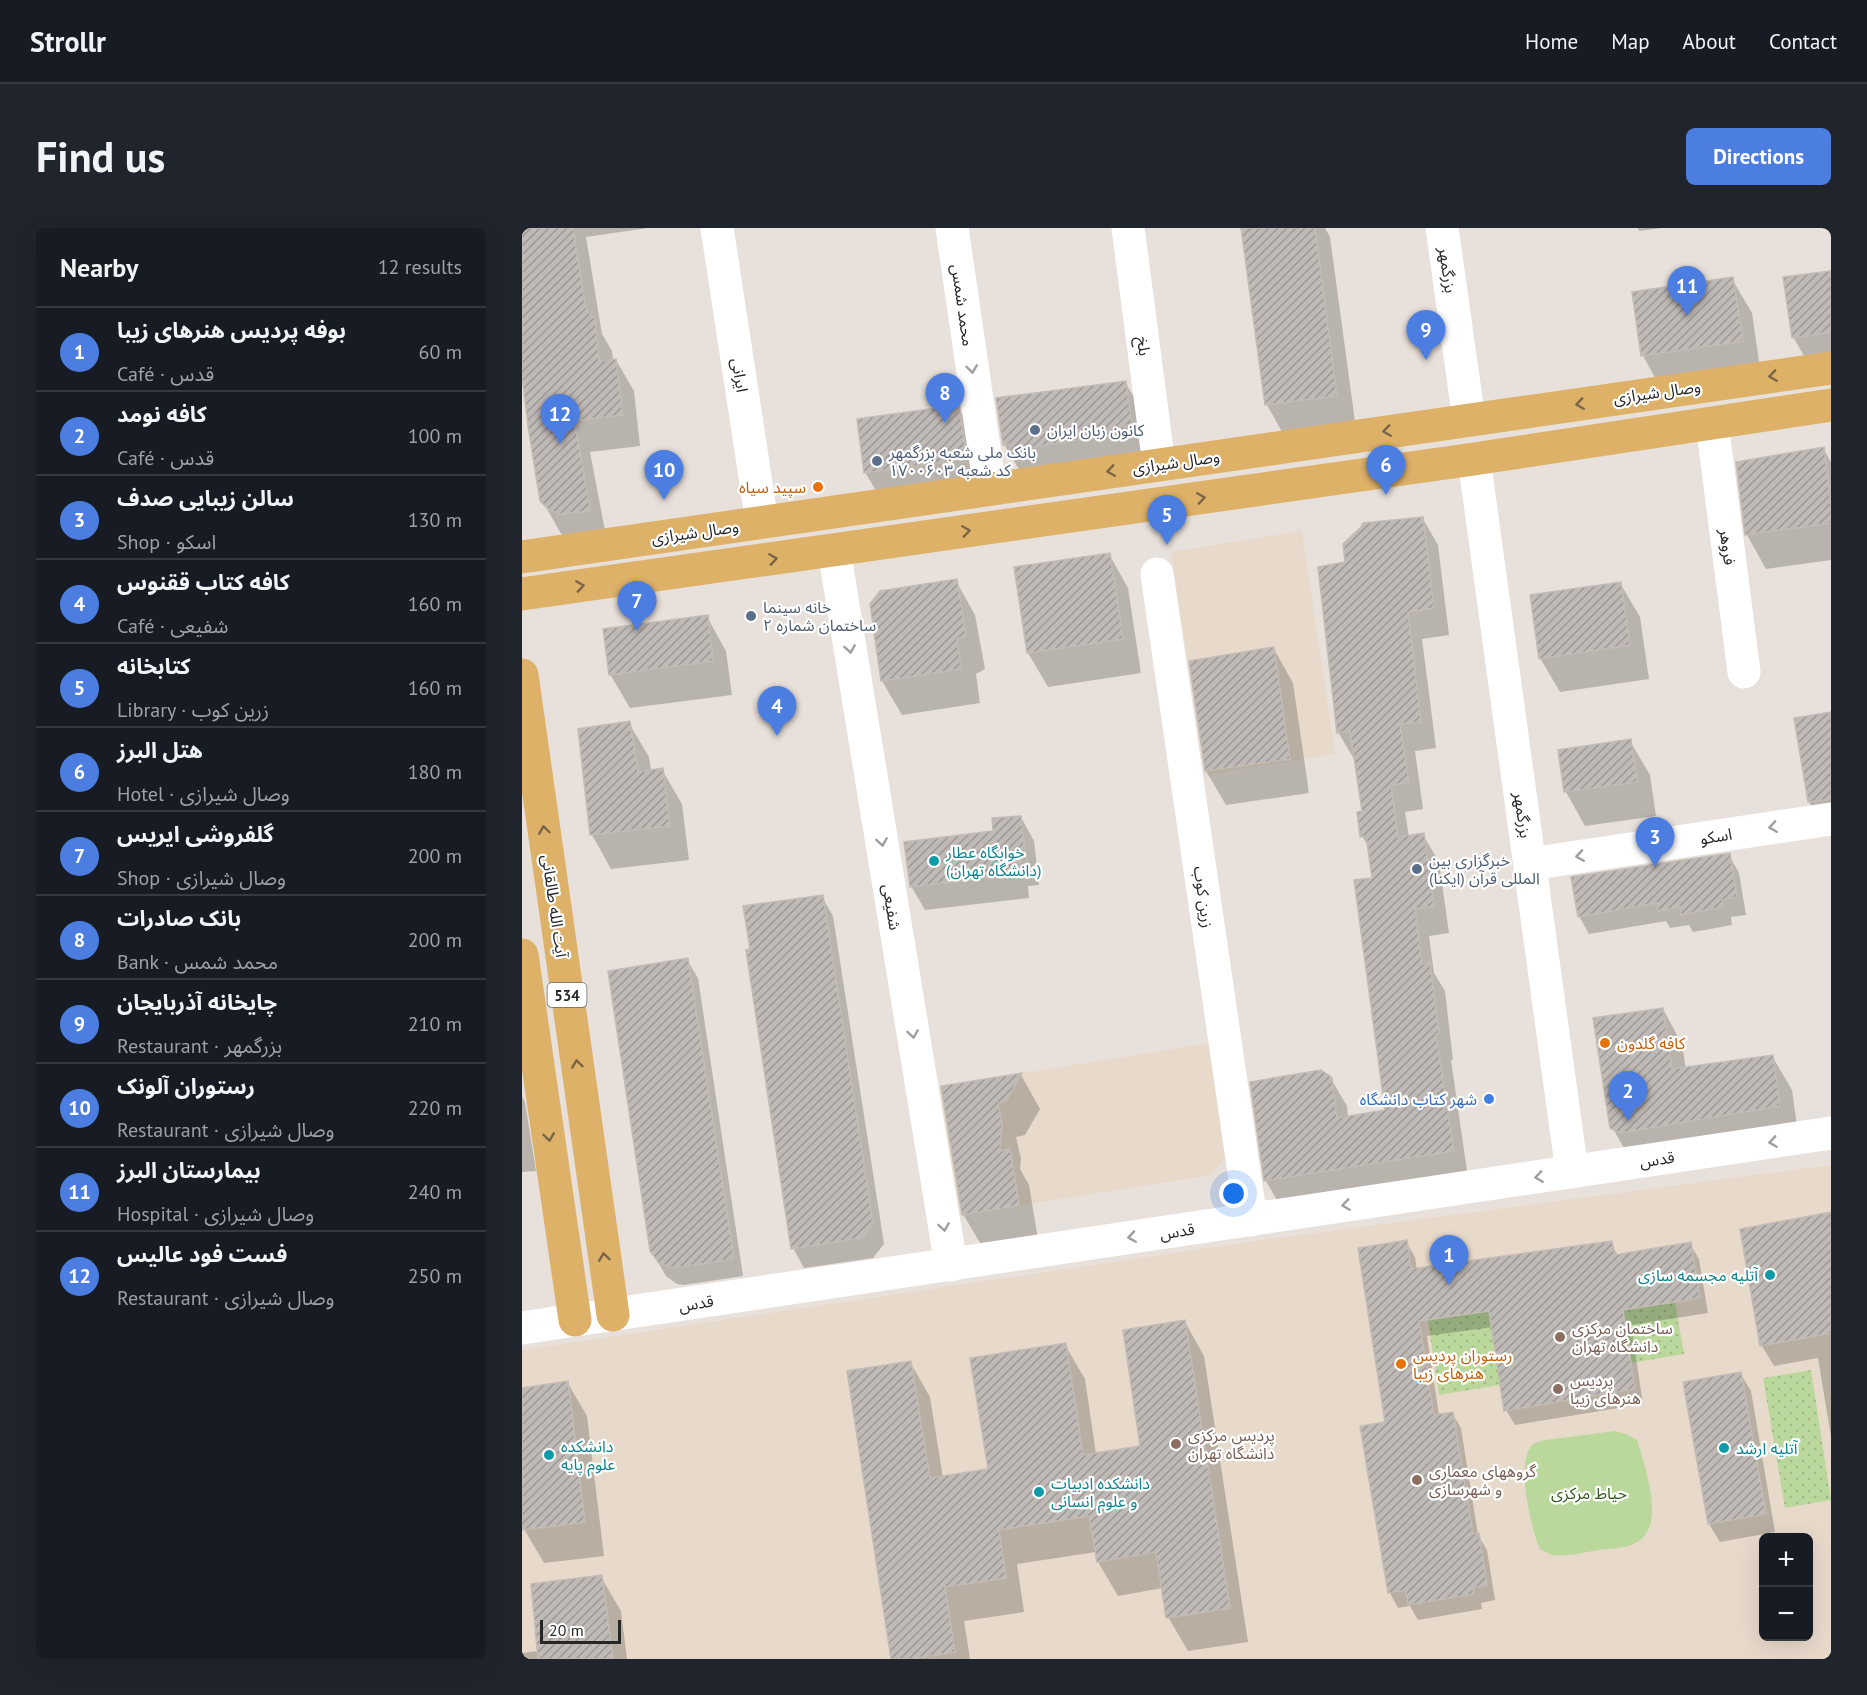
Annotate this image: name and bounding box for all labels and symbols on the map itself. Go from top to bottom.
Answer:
street label: بزرگمهر [1435,245,1461,294]
street label: محمد شمس [947,263,979,347]
pin: 11 [1668,266,1706,316]
pin: 9 [1406,310,1446,360]
street label: بلخ [1130,335,1155,357]
street label: ایرانی [727,356,753,394]
one-way arrow [966,364,978,374]
one-way arrow [1768,369,1778,381]
pin: 8 [926,374,964,423]
street label: وصال شیرازی [1612,376,1702,409]
pin: 12 [540,394,579,444]
one-way arrow [1575,397,1585,409]
place label: کانون زبان ایران [1047,420,1145,440]
marker: کانون زبان ایران [1028,423,1042,437]
one-way arrow [1382,425,1392,437]
place label: بانک ملی شعبه بزرگمهر کد شعبه ۱۷۰۰۶۰۳ [888,442,1036,480]
street label: وصال شیرازی [1131,446,1221,479]
pin: 6 [1366,446,1406,495]
pin: 10 [644,450,684,500]
marker: بانک ملی شعبه بزرگمهر کد شعبه ۱۷۰۰۶۰۳ [870,454,884,468]
one-way arrow [1106,465,1116,477]
place label: سپید سیاه [739,477,806,498]
marker: سپید سیاه [811,480,825,494]
one-way arrow [1196,492,1205,504]
pin: 5 [1148,496,1186,545]
street label: وصال شیرازی [650,516,740,549]
one-way arrow [961,526,971,538]
street label: فروهر [1716,527,1740,566]
one-way arrow [768,553,778,565]
one-way arrow [575,580,585,592]
pin: 7 [618,582,656,631]
place label: خانه سینما ساختمان شماره ۲ [763,597,876,635]
marker: خانه سینما ساختمان شماره ۲ [744,609,758,623]
one-way arrow [844,644,856,654]
pin: 4 [758,686,796,736]
street label: بزرگمهر [1510,790,1536,839]
pin: 3 [1636,818,1674,867]
one-way arrow [1769,821,1778,833]
street label: اسکو [1699,824,1733,848]
one-way arrow [538,825,550,834]
one-way arrow [875,837,887,846]
place label: خوابگاه عطار (دانشگاه تهران) [945,842,1041,880]
place label: خبرگزاری بین المللی قرآن (ایکنا) [1429,850,1540,888]
one-way arrow [1576,850,1585,862]
street label: آیت الله طالقانی [538,853,572,960]
marker: خوابگاه عطار (دانشگاه تهران) [927,854,941,868]
marker: خبرگزاری بین المللی قرآن (ایکنا) [1410,862,1424,876]
street label: زرین کوب [1190,865,1218,929]
street label: شفیعی [878,882,906,932]
road number: 534 [548,983,586,1007]
one-way arrow [906,1029,919,1039]
place label: کافه گلدون [1617,1033,1686,1053]
marker: کافه گلدون [1598,1036,1612,1050]
one-way arrow [571,1060,583,1069]
pin: 2 [1608,1072,1648,1121]
place label: شهر کتاب دانشگاه [1360,1089,1477,1109]
marker: شهر کتاب دانشگاه [1482,1092,1496,1106]
one-way arrow [542,1133,554,1142]
one-way arrow [1769,1135,1778,1147]
street label: قدس [1638,1147,1676,1171]
one-way arrow [1534,1170,1543,1182]
your location [1219,1179,1248,1208]
one-way arrow [1341,1199,1350,1211]
street label: قدس [1158,1218,1196,1244]
one-way arrow [938,1222,950,1231]
one-way arrow [1128,1231,1137,1243]
pin: 1 [1430,1236,1468,1285]
one-way arrow [599,1253,611,1262]
place label: آتلیه مجسمه سازی [1638,1265,1759,1285]
marker: آتلیه مجسمه سازی [1763,1268,1777,1282]
street label: قدس [677,1290,715,1316]
place label: ساختمان مرکزی دانشگاه تهران [1572,1318,1673,1356]
marker: ساختمان مرکزی دانشگاه تهران [1553,1330,1567,1344]
place label: رستوران پردیس هنرهای زیبا [1413,1345,1512,1383]
marker: رستوران پردیس هنرهای زیبا [1394,1357,1408,1371]
place label: پردیس هنرهای زیبا [1570,1370,1641,1408]
marker: پردیس هنرهای زیبا [1551,1382,1565,1396]
place label: پردیس مرکزی دانشگاه‌ تهران [1188,1425,1275,1463]
place label: دانشکده علوم پایه [561,1436,615,1477]
marker: پردیس مرکزی دانشگاه‌ تهران [1169,1437,1183,1451]
place label: آتلیه ارشد [1736,1438,1799,1458]
marker: آتلیه ارشد [1717,1441,1731,1455]
marker: دانشکده علوم پایه [542,1448,556,1462]
place label: گروههای معماری و شهرسازی [1429,1461,1537,1499]
place label: دانشکده ادبیات و علوم انسانی [1051,1473,1150,1514]
marker: گروههای معماری و شهرسازی [1410,1473,1424,1487]
park label: حیاط مرکزی [1551,1483,1627,1503]
marker: دانشکده ادبیات و علوم انسانی [1032,1485,1046,1499]
scale bar [540,1617,621,1644]

